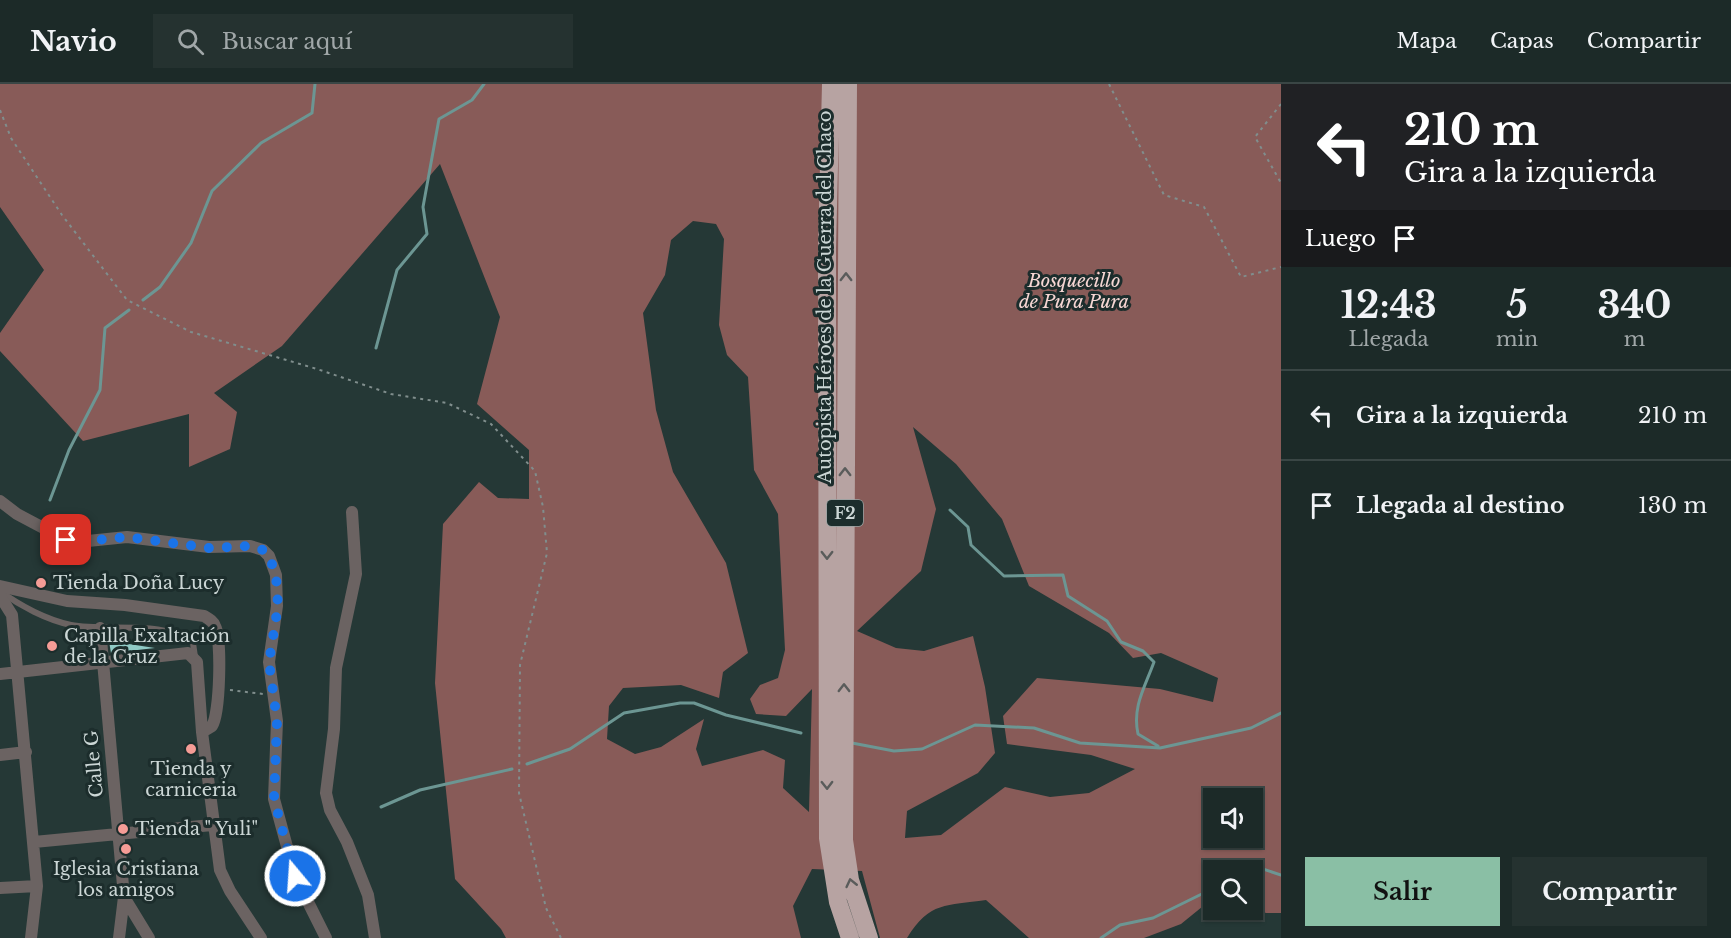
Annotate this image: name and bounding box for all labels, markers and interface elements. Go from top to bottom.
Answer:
search box [153,14,573,68]
text: Navio [30,24,117,59]
icon: search [174,25,207,58]
text: Buscar aquí [222,28,352,55]
text: Mapa [1397,28,1457,54]
text: Capas [1490,28,1554,54]
text: Compartir [1587,28,1701,54]
text: 210 m [1404,104,1539,156]
icon: left [1305,108,1383,186]
street label: Autopista Héroes de la Guerra del Chaco [814,110,836,485]
text: Gira a la izquierda [1404,156,1656,189]
icon: arrive [1388,222,1421,255]
text: Luego [1305,225,1376,252]
park label: Bosquecillo de Pura Pura [1019,270,1129,313]
one-way arrow [840,273,852,282]
text: 12:43 [1340,283,1437,328]
text: 5 [1506,283,1528,328]
text: 340 [1598,283,1672,328]
text: Llegada [1348,327,1429,351]
text: min [1496,327,1538,351]
text: m [1624,327,1645,351]
icon: left [1305,399,1338,432]
text: Gira a la izquierda [1356,402,1568,429]
text: 210 m [1638,402,1707,429]
one-way arrow [839,468,851,477]
icon: arrive [1305,489,1338,522]
text: Llegada al destino [1356,492,1565,519]
text: 130 m [1638,492,1707,519]
road number: F2 [827,500,863,526]
pin [40,514,91,565]
icon: arrive [49,523,82,556]
one-way arrow [821,550,833,559]
place label: Tienda Doña Lucy [53,572,225,594]
marker: Tienda Doña Lucy [34,576,48,590]
place label: Capilla Exaltación de la Cruz [64,625,230,668]
marker: Capilla Exaltación de la Cruz [45,639,59,653]
one-way arrow [838,684,850,693]
street label: Calle G [80,729,108,798]
marker: Tienda y carniceria [184,742,198,756]
place label: Tienda y carniceria [145,758,237,801]
one-way arrow [821,780,834,789]
map controls [1203,788,1263,920]
button: sound [1203,788,1263,848]
place label: Tienda " Yuli" [135,818,258,840]
marker: Tienda " Yuli" [116,822,130,836]
marker: Iglesia Cristiana los amigos [119,842,133,856]
position arrow [263,844,327,908]
button: Salir [1305,857,1500,926]
button: Compartir [1512,857,1707,926]
place label: Iglesia Cristiana los amigos [53,858,199,901]
button: search [1203,860,1263,920]
one-way arrow [845,878,858,888]

